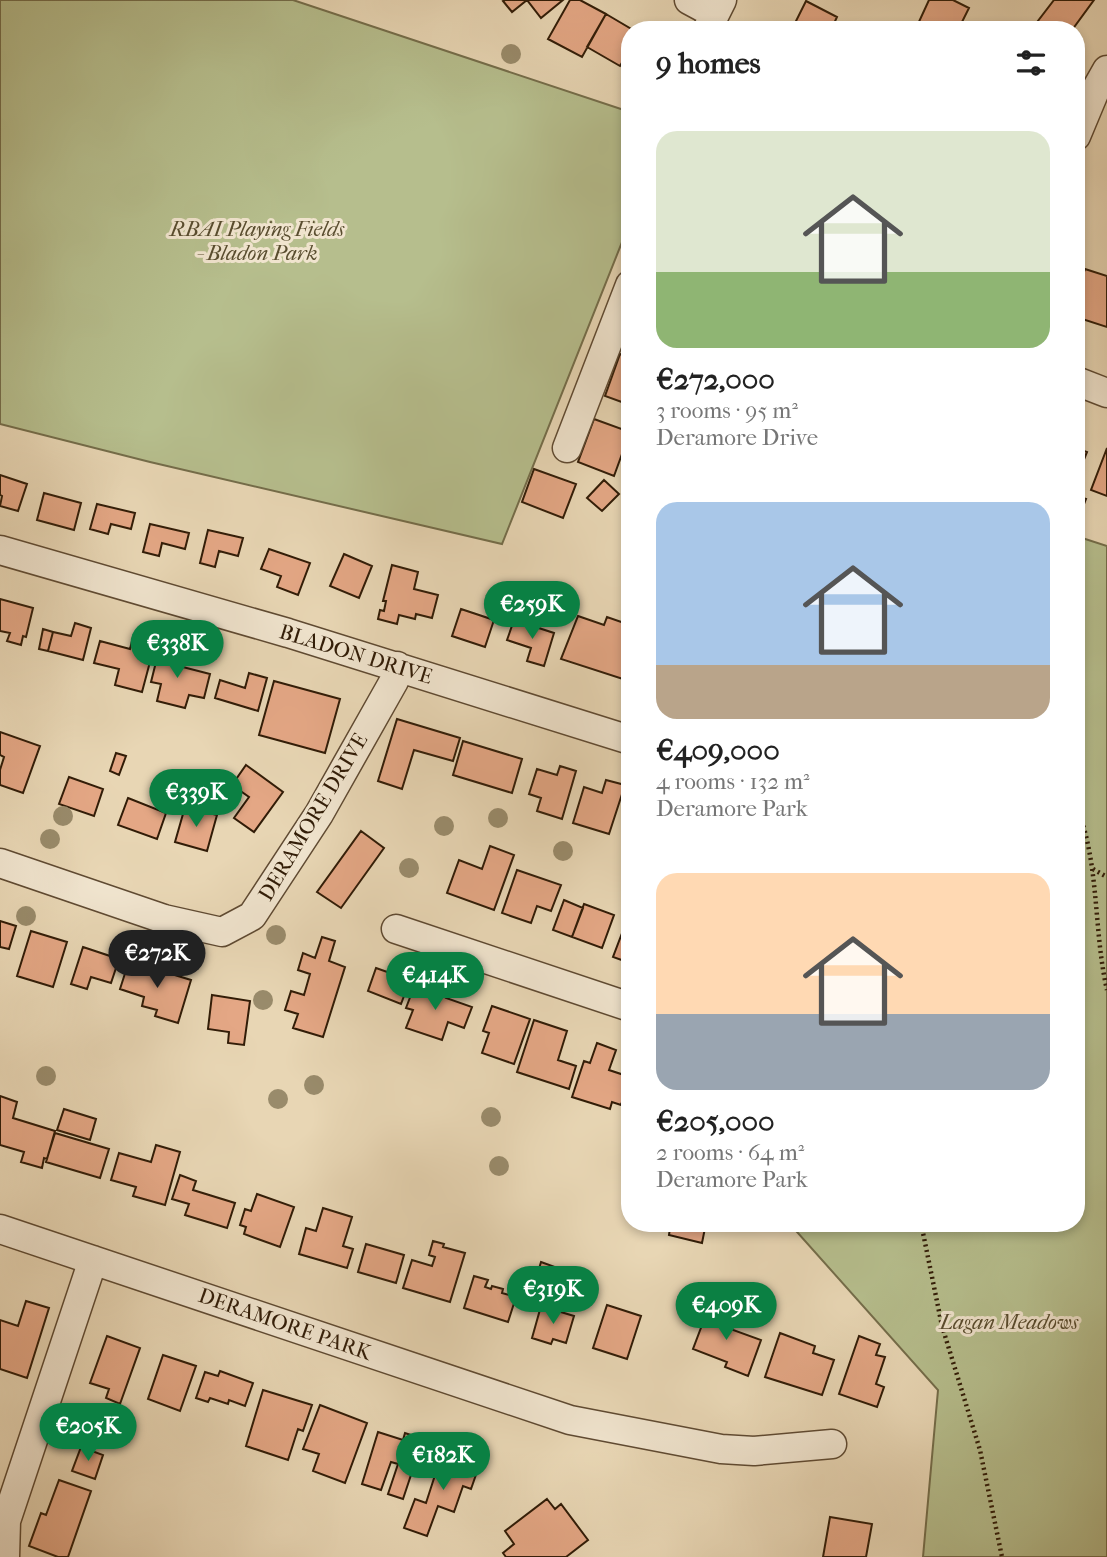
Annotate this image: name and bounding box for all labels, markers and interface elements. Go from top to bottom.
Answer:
icon: filters [1012,44,1050,82]
text: 9 homes [656,46,761,81]
icon: home [790,176,916,302]
park label: RBAI Playing Fields - Bladon Park [168,217,345,265]
text: €272,000 [656,362,775,397]
text: 3 rooms · 95 m² [656,397,798,424]
text: Deramore Drive [656,424,818,451]
icon: home [790,547,916,673]
pin: €259K [483,582,581,641]
text: €259K [500,590,564,617]
street label: BLADON DRIVE [277,619,436,689]
pin: €338K [128,620,226,680]
text: €338K [147,629,207,656]
street label: DERAMORE DRIVE [254,729,373,905]
text: €409,000 [656,733,780,768]
text: 4 rooms · 132 m² [656,768,810,795]
pin: €339K [147,770,245,829]
text: €339K [165,778,227,805]
text: Deramore Park [656,795,808,822]
icon: home [790,918,916,1044]
pin: €272K [108,930,206,990]
text: €272K [124,939,190,966]
pin: €414K [386,953,484,1012]
text: €414K [402,961,468,988]
text: €205,000 [656,1104,775,1139]
text: 2 rooms · 64 m² [656,1139,804,1166]
text: Deramore Park [656,1166,808,1193]
pin: €319K [504,1266,602,1326]
text: €319K [523,1275,583,1302]
pin: €409K [677,1282,775,1342]
street label: DERAMORE PARK [195,1283,376,1365]
text: €409K [692,1291,760,1318]
park label: Lagan Meadows [938,1310,1079,1334]
pin: €205K [39,1404,137,1463]
text: €205K [56,1412,120,1439]
pin: €182K [394,1432,492,1492]
text: €182K [412,1441,474,1468]

